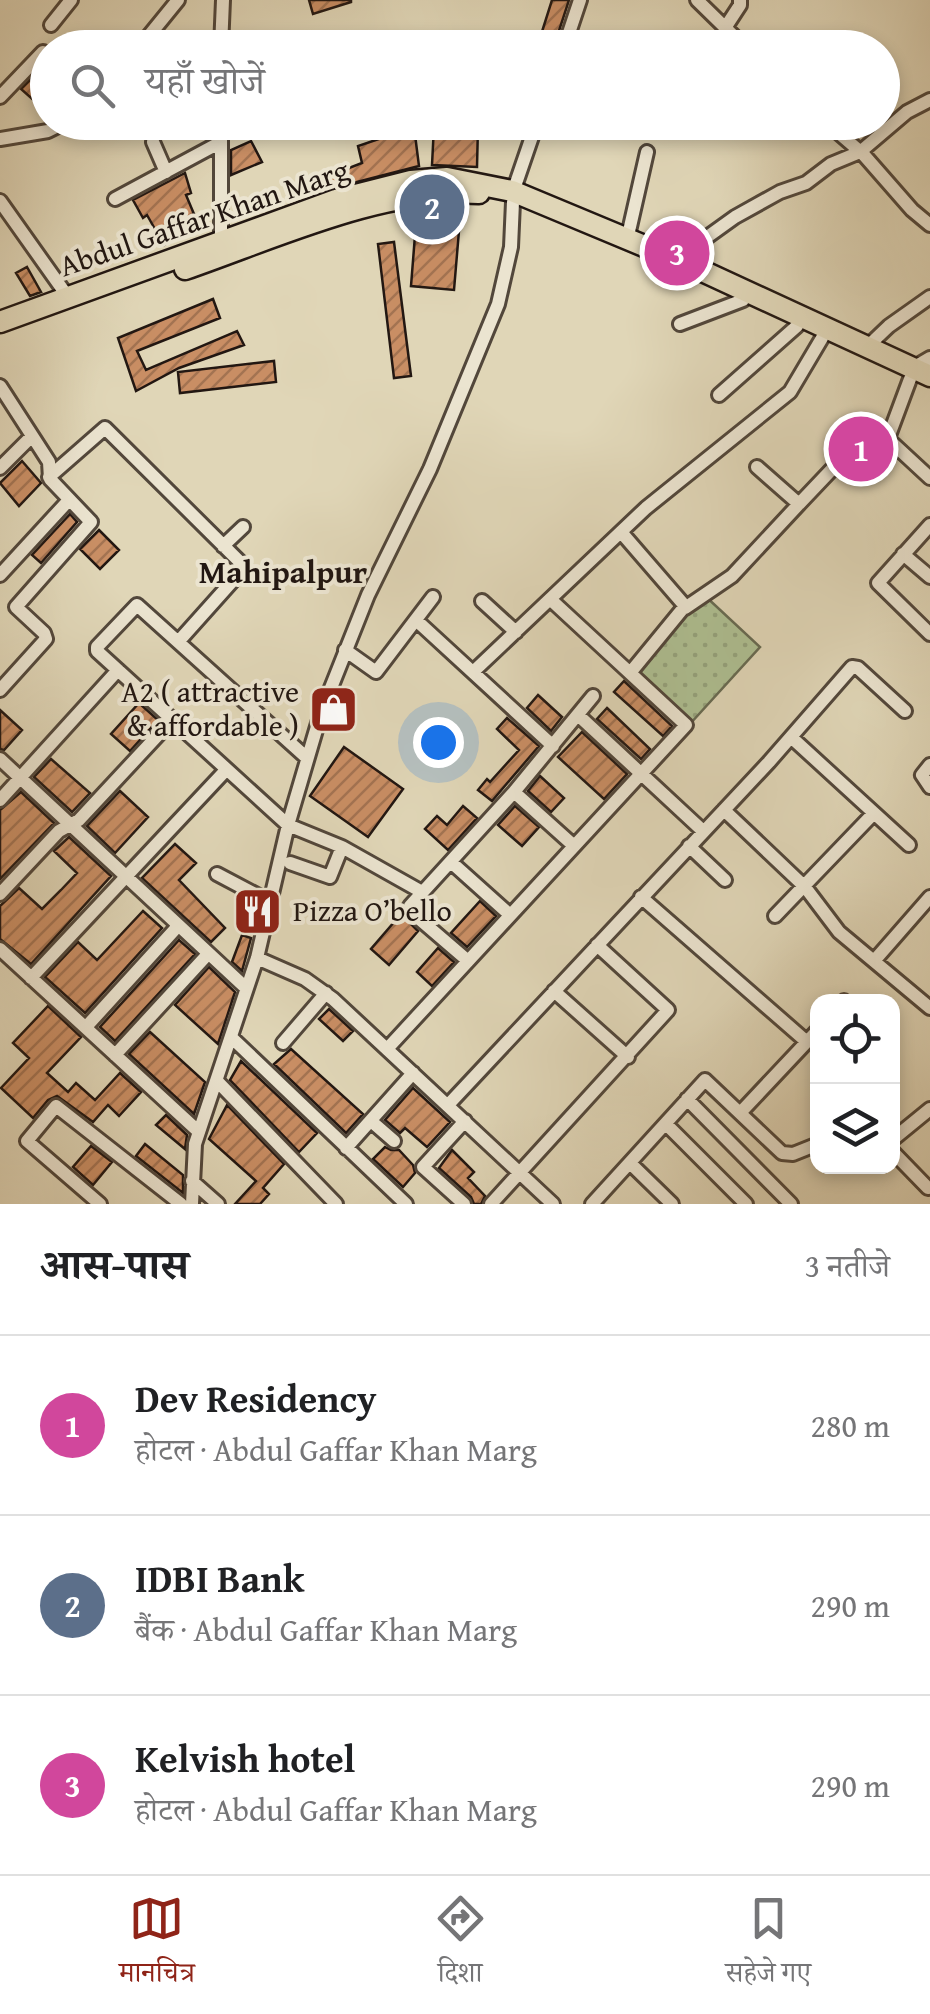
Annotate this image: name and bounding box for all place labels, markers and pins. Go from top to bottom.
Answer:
pin: 2 [400,170,464,244]
pin: 3 [644,216,710,290]
pin: 1 [828,412,894,486]
place label: A2 ( attractive & affordable ) [121,669,299,747]
shop icon: A2 ( attractive & affordable ) [308,683,360,735]
restaurant icon: Pizza O’bello [232,885,284,937]
place label: Pizza O’bello [293,888,452,932]

